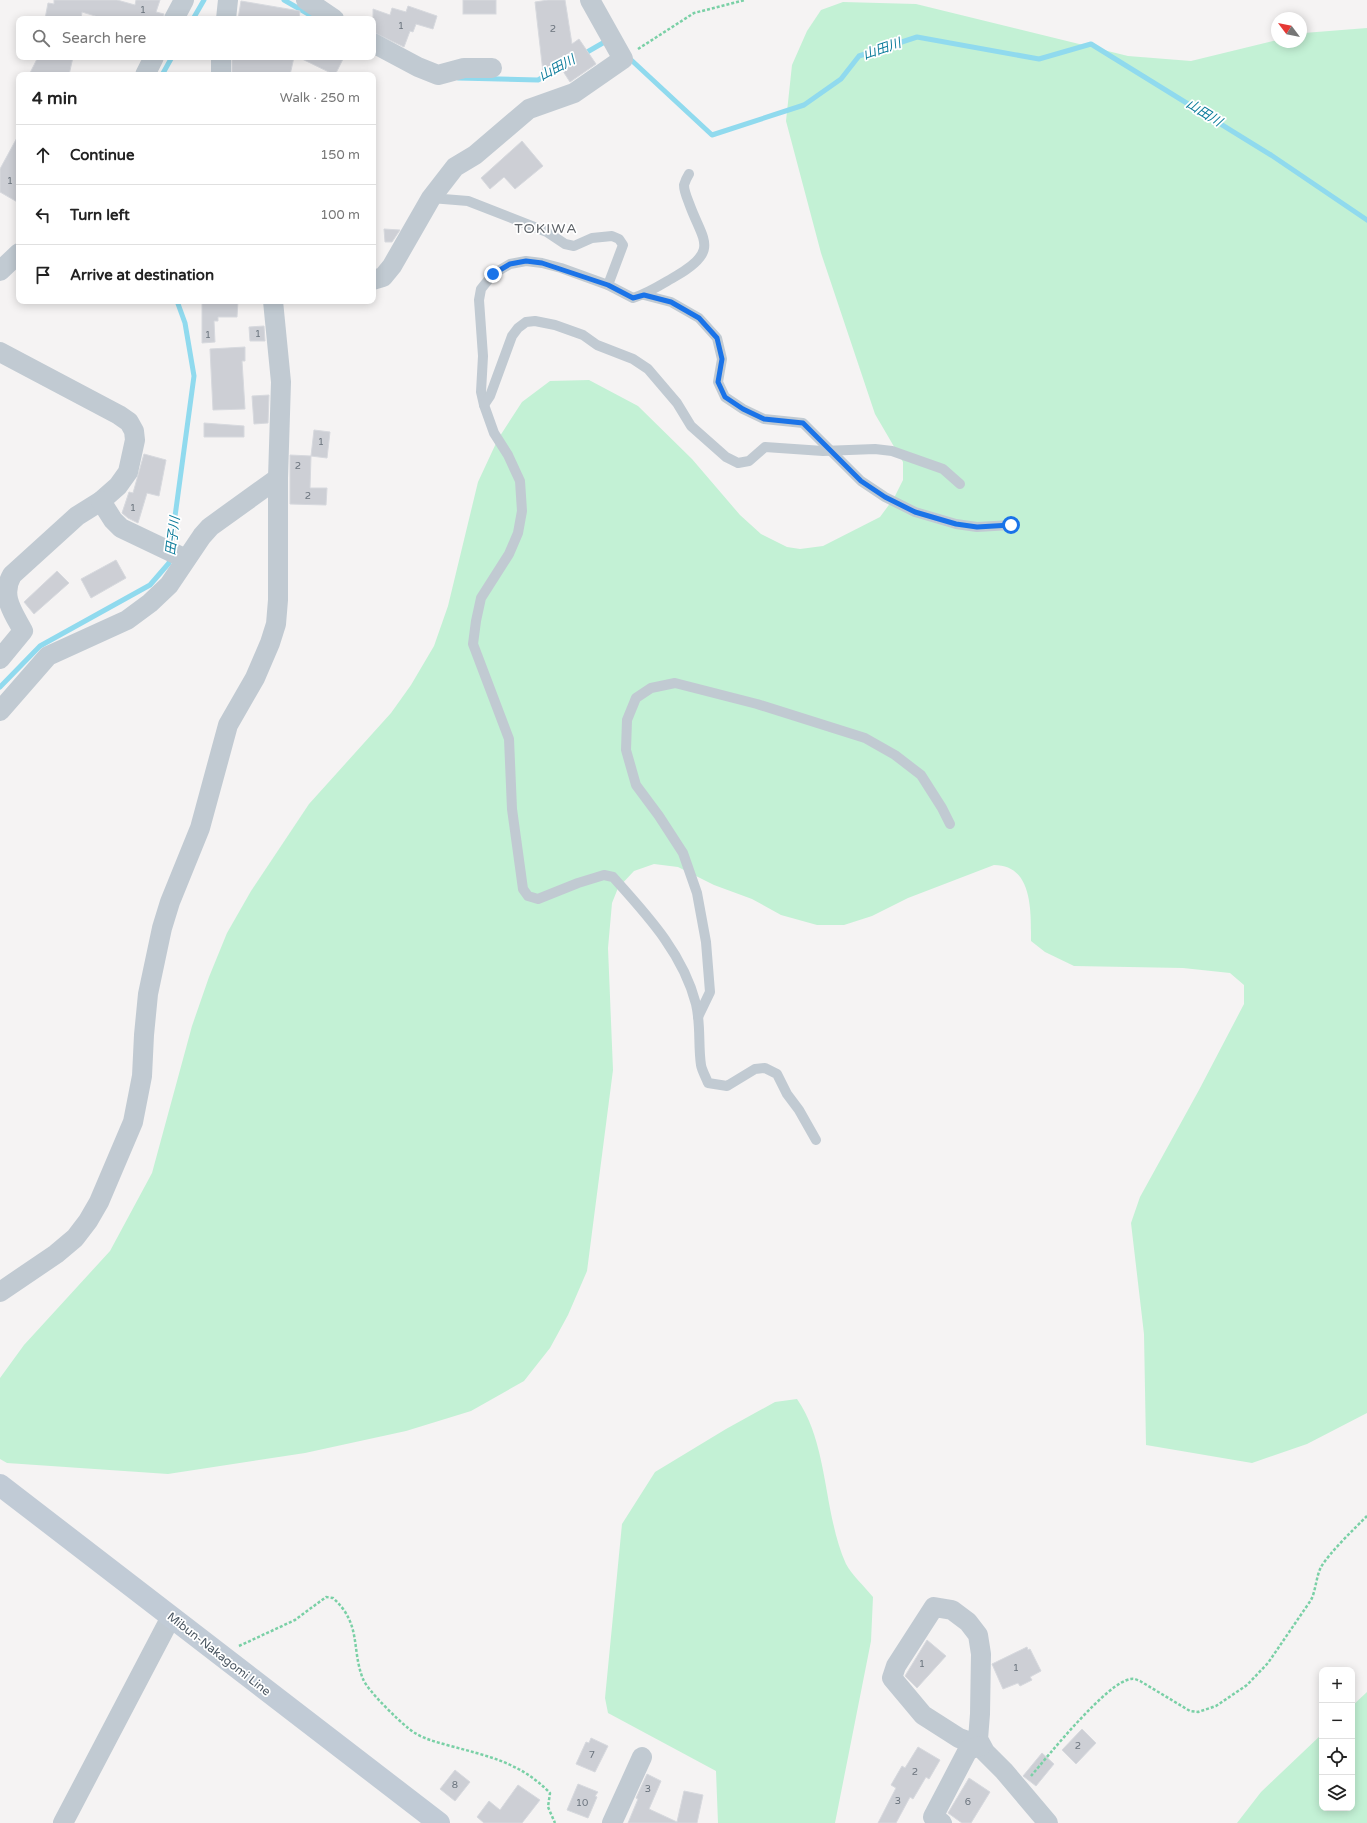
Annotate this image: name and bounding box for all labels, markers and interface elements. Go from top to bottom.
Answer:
house number: 1 [140,4,146,16]
north arrow [1271,12,1307,48]
search box [16,16,376,60]
house number: 1 [398,20,404,32]
house number: 2 [550,23,556,35]
icon: search [30,27,52,49]
text: Search here [62,29,146,47]
water label: 山田川 [861,34,905,63]
water label: 山田川 [536,51,580,84]
text: 4 min [32,88,77,109]
text: Walk · 250 m [280,90,360,106]
water label: 山田川 [1183,96,1226,131]
icon: ahead [32,144,54,166]
text: Continue [70,146,134,164]
text: 150 m [320,147,360,163]
house number: 1 [7,175,13,187]
icon: left [32,204,54,226]
text: Turn left [70,206,130,224]
text: 100 m [320,207,360,223]
district label: TOKIWA [514,220,578,237]
icon: arrive [32,264,54,286]
route end [484,265,502,283]
text: Arrive at destination [70,266,214,284]
house number: 1 [255,328,261,340]
house number: 1 [205,329,211,341]
house number: 1 [318,436,324,448]
house number: 2 [295,460,301,472]
house number: 2 [305,490,311,502]
house number: 1 [130,502,136,514]
water label: 田子川 [163,514,184,556]
route start [1002,516,1020,534]
street label: Mibun-Nakagomi Line [165,1609,274,1699]
house number: 1 [919,1658,925,1670]
house number: 1 [1013,1662,1019,1674]
map controls [1319,1667,1355,1811]
button: + [1319,1667,1355,1703]
button: − [1319,1703,1355,1739]
button: locate [1319,1739,1355,1775]
house number: 2 [1075,1740,1081,1752]
house number: 7 [589,1749,595,1761]
house number: 2 [912,1766,918,1778]
button: layers [1319,1775,1355,1811]
house number: 8 [452,1779,458,1791]
house number: 3 [645,1783,651,1795]
house number: 3 [895,1795,901,1807]
house number: 6 [965,1796,971,1808]
house number: 10 [576,1797,588,1809]

